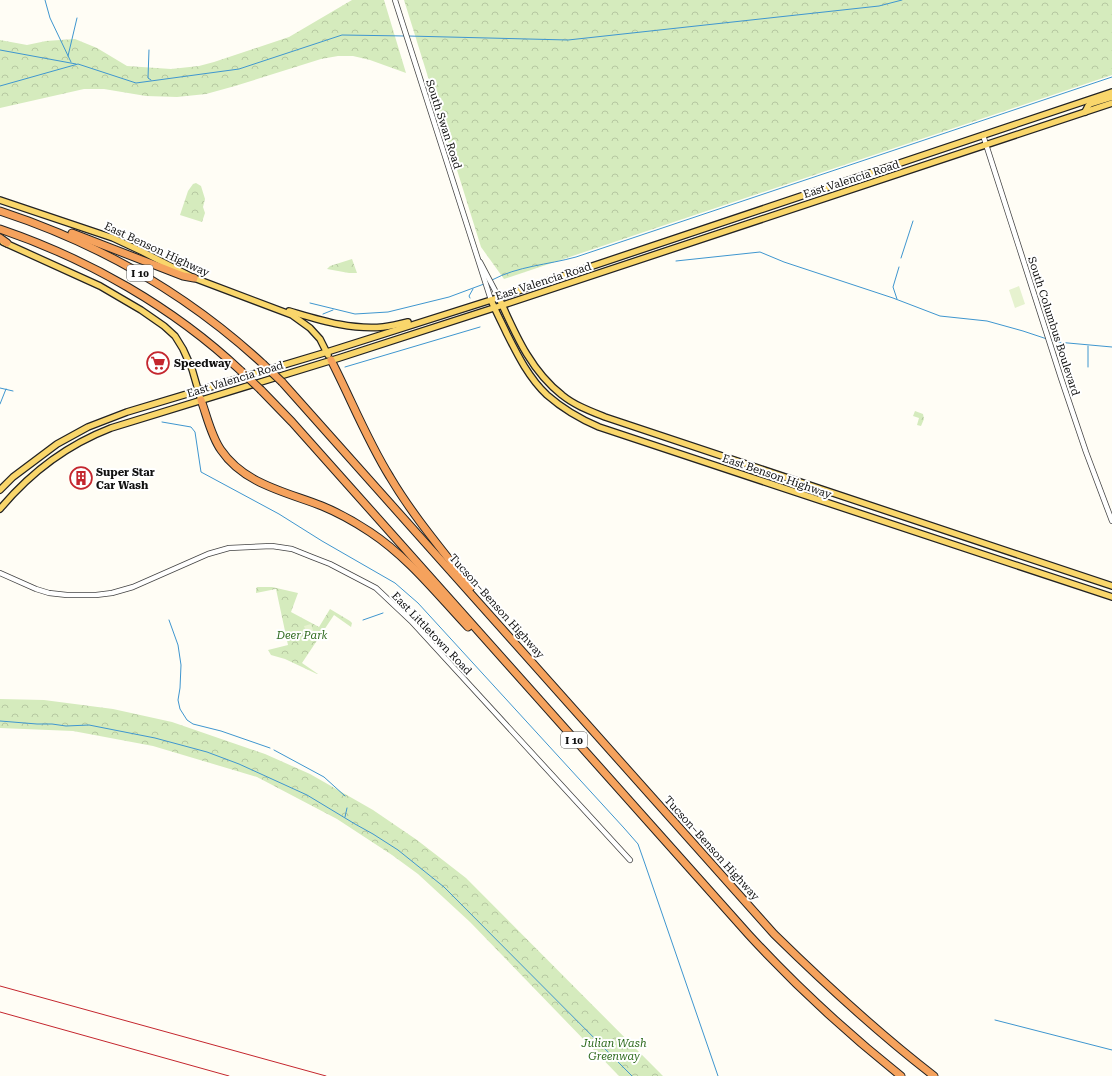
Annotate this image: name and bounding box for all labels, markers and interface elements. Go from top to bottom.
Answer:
street label: South Swan Road [423,78,464,171]
street label: East Valencia Road [802,158,901,201]
street label: East Benson Highway [102,219,212,280]
street label: South Columbus Boulevard [1025,255,1082,397]
street label: East Valencia Road [494,260,593,303]
road number: I 10 [127,265,153,281]
supermarket icon: Speedway [145,350,171,376]
place label: Speedway [174,357,231,370]
street label: East Valencia Road [185,359,285,400]
street label: East Benson Highway [721,452,834,501]
building icon: Super Star Car Wash [68,465,94,491]
place label: Super Star Car Wash [96,466,155,492]
street label: Tucson–Benson Highway [447,552,547,661]
street label: East Littletown Road [389,589,474,677]
park label: Deer Park [276,629,327,642]
road number: I 10 [561,732,587,748]
street label: Tucson–Benson Highway [662,794,762,903]
park label: Julian Wash Greenway [580,1037,647,1063]

